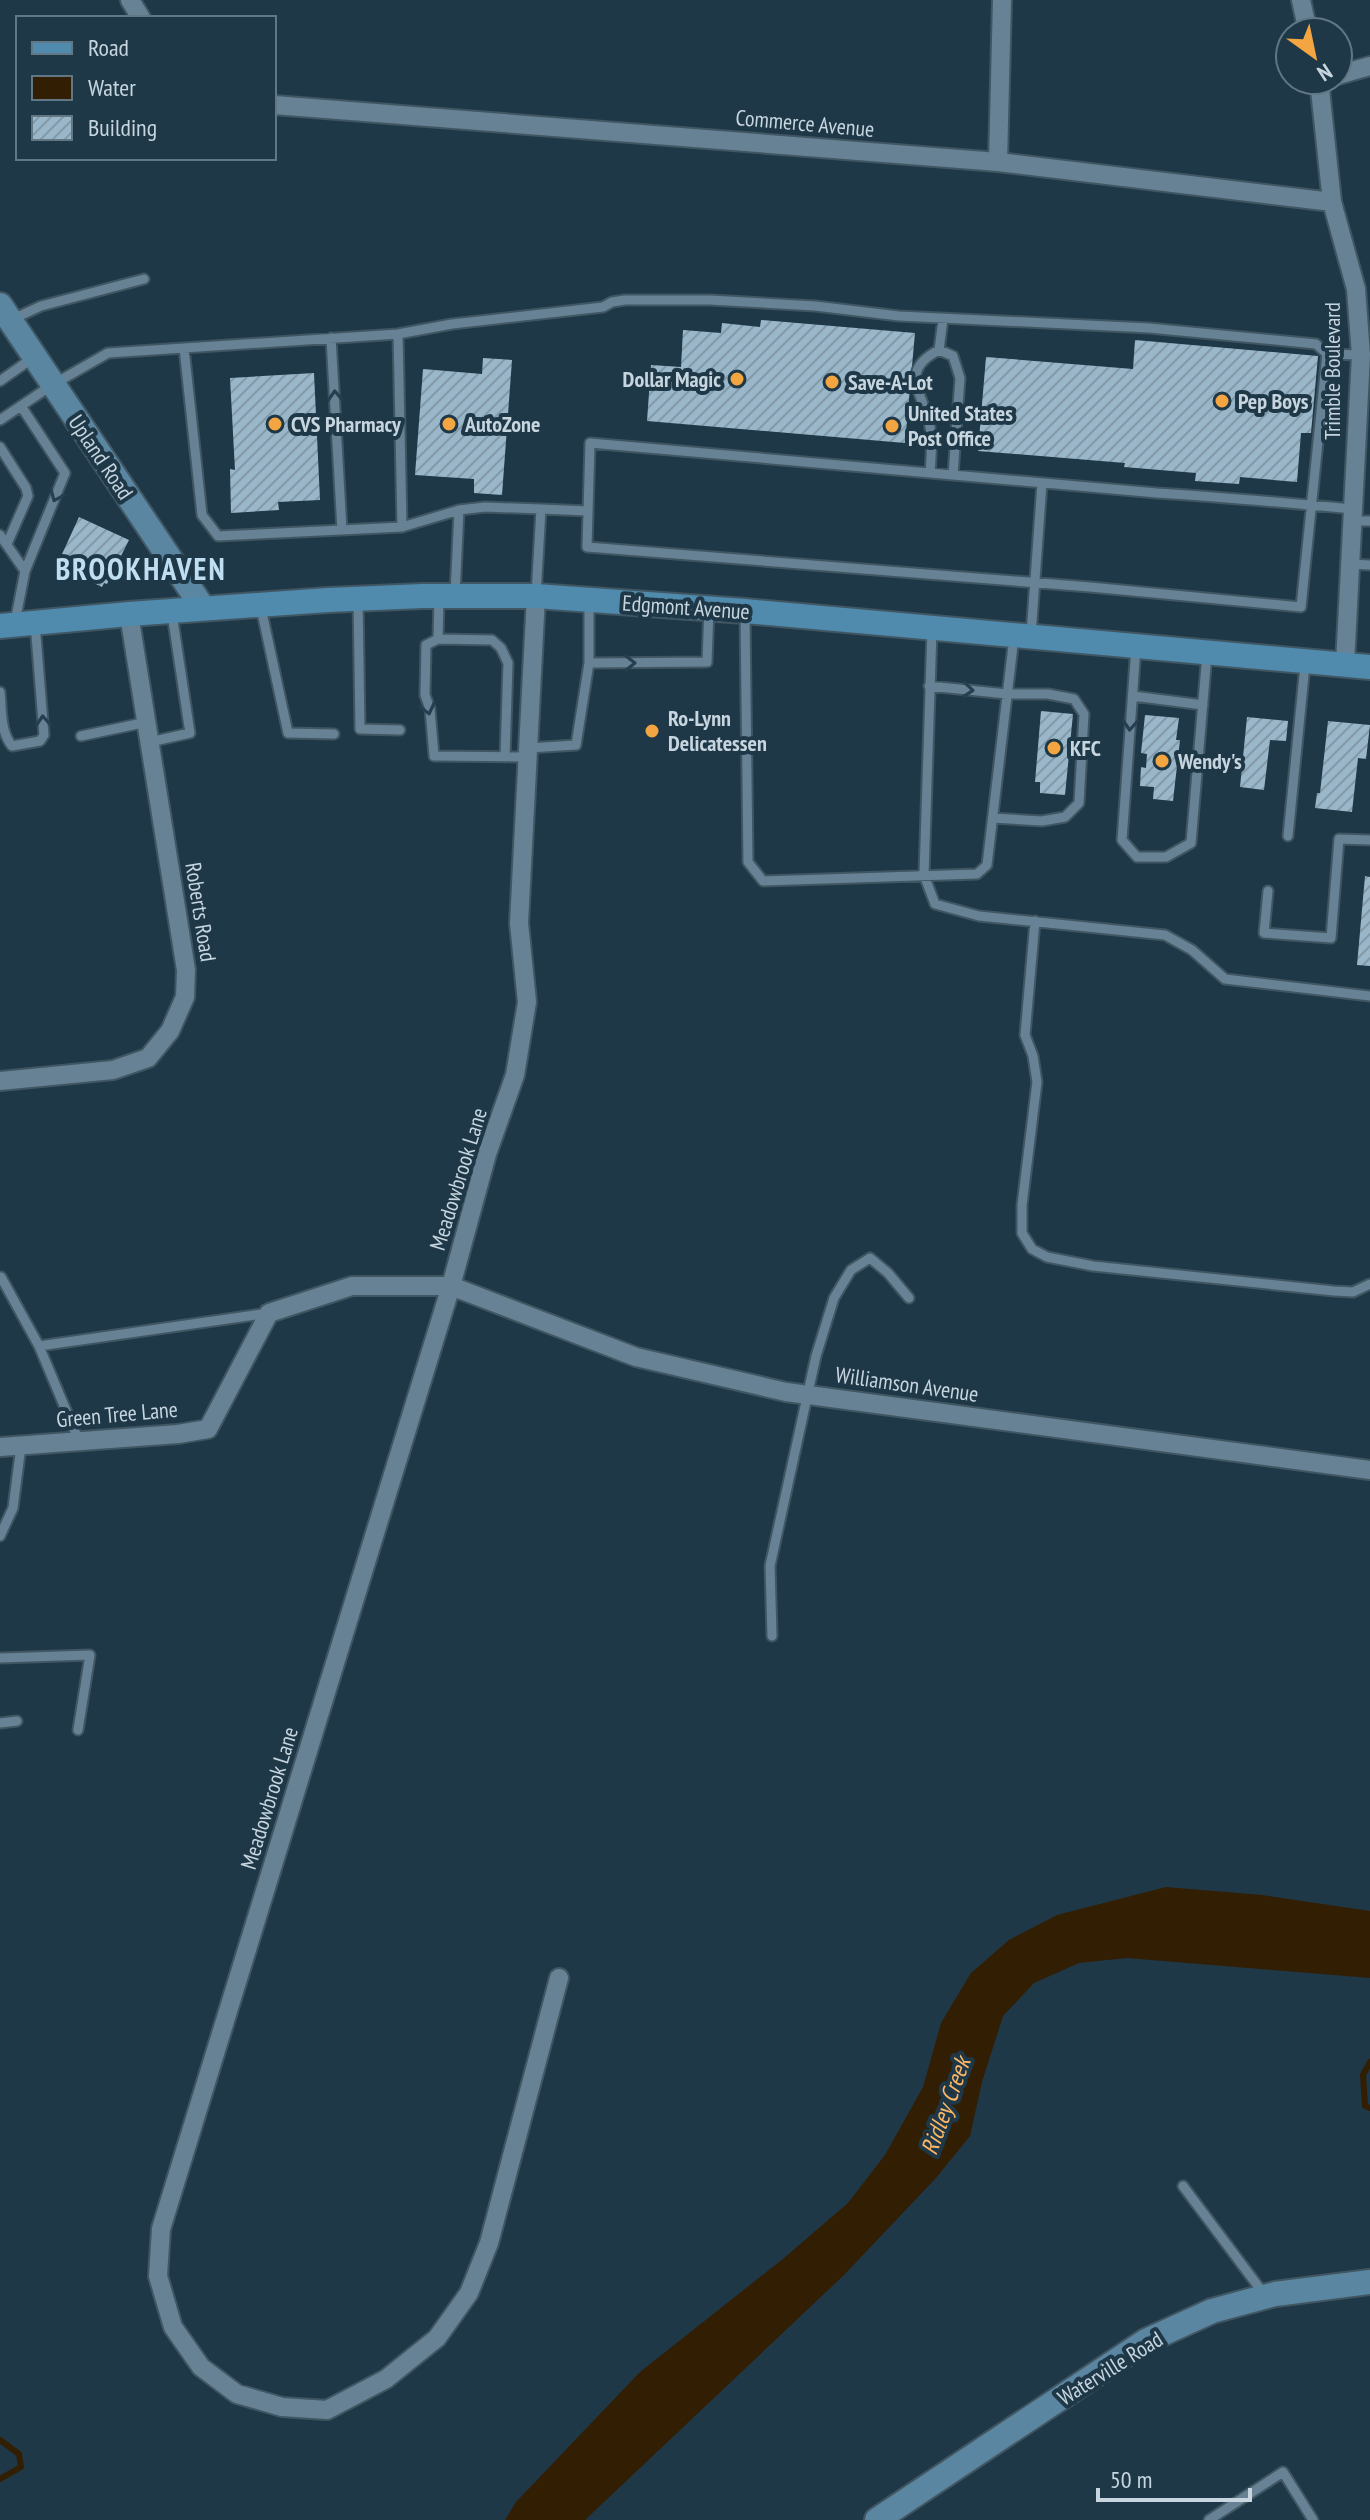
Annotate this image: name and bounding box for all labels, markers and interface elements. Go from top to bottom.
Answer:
legend [16,16,276,160]
north arrow [1274,16,1354,96]
text: Road [88,32,129,63]
text: N [1312,58,1338,88]
text: Water [88,72,136,103]
street label: Commerce Avenue [735,103,875,143]
text: Building [88,112,157,143]
street label: Trimble Boulevard [1318,302,1346,440]
place label: Dollar Magic [623,365,721,393]
place label: Save-A-Lot [848,368,933,396]
marker: Dollar Magic [728,370,746,388]
marker: Save-A-Lot [823,373,841,391]
place label: Pep Boys [1238,387,1309,415]
one-way arrow [326,389,343,402]
marker: Pep Boys [1213,392,1231,410]
place label: United States Post Office [908,399,1013,452]
street label: Upland Road [62,409,140,505]
place label: CVS Pharmacy [291,410,402,438]
place label: AutoZone [464,410,540,438]
marker: CVS Pharmacy [266,415,284,433]
marker: AutoZone [440,415,458,433]
marker: United States Post Office [883,417,901,435]
one-way arrow [49,488,65,502]
district label: BROOKHAVEN [55,549,227,588]
street label: Edgmont Avenue [621,589,751,625]
one-way arrow [624,654,637,672]
one-way arrow [962,681,975,698]
one-way arrow [419,702,436,716]
place label: Ro-Lynn Delicatessen [668,704,767,757]
one-way arrow [34,714,51,727]
one-way arrow [1122,719,1139,732]
marker: Ro-Lynn Delicatessen [643,722,661,740]
place label: KFC [1070,734,1101,762]
marker: KFC [1045,739,1063,757]
place label: Wendy's [1177,747,1242,775]
marker: Wendy's [1153,752,1171,770]
street label: Roberts Road [179,860,223,964]
street label: Meadowbrook Lane [423,1104,493,1254]
street label: Williamson Avenue [834,1360,980,1408]
street label: Green Tree Lane [55,1395,179,1433]
street label: Meadowbrook Lane [234,1723,304,1873]
water label: Ridley Creek [914,2050,978,2159]
street label: Waterville Road [1052,2325,1168,2411]
scale bar [1098,2452,1250,2502]
text: 50 m [1110,2464,1152,2495]

